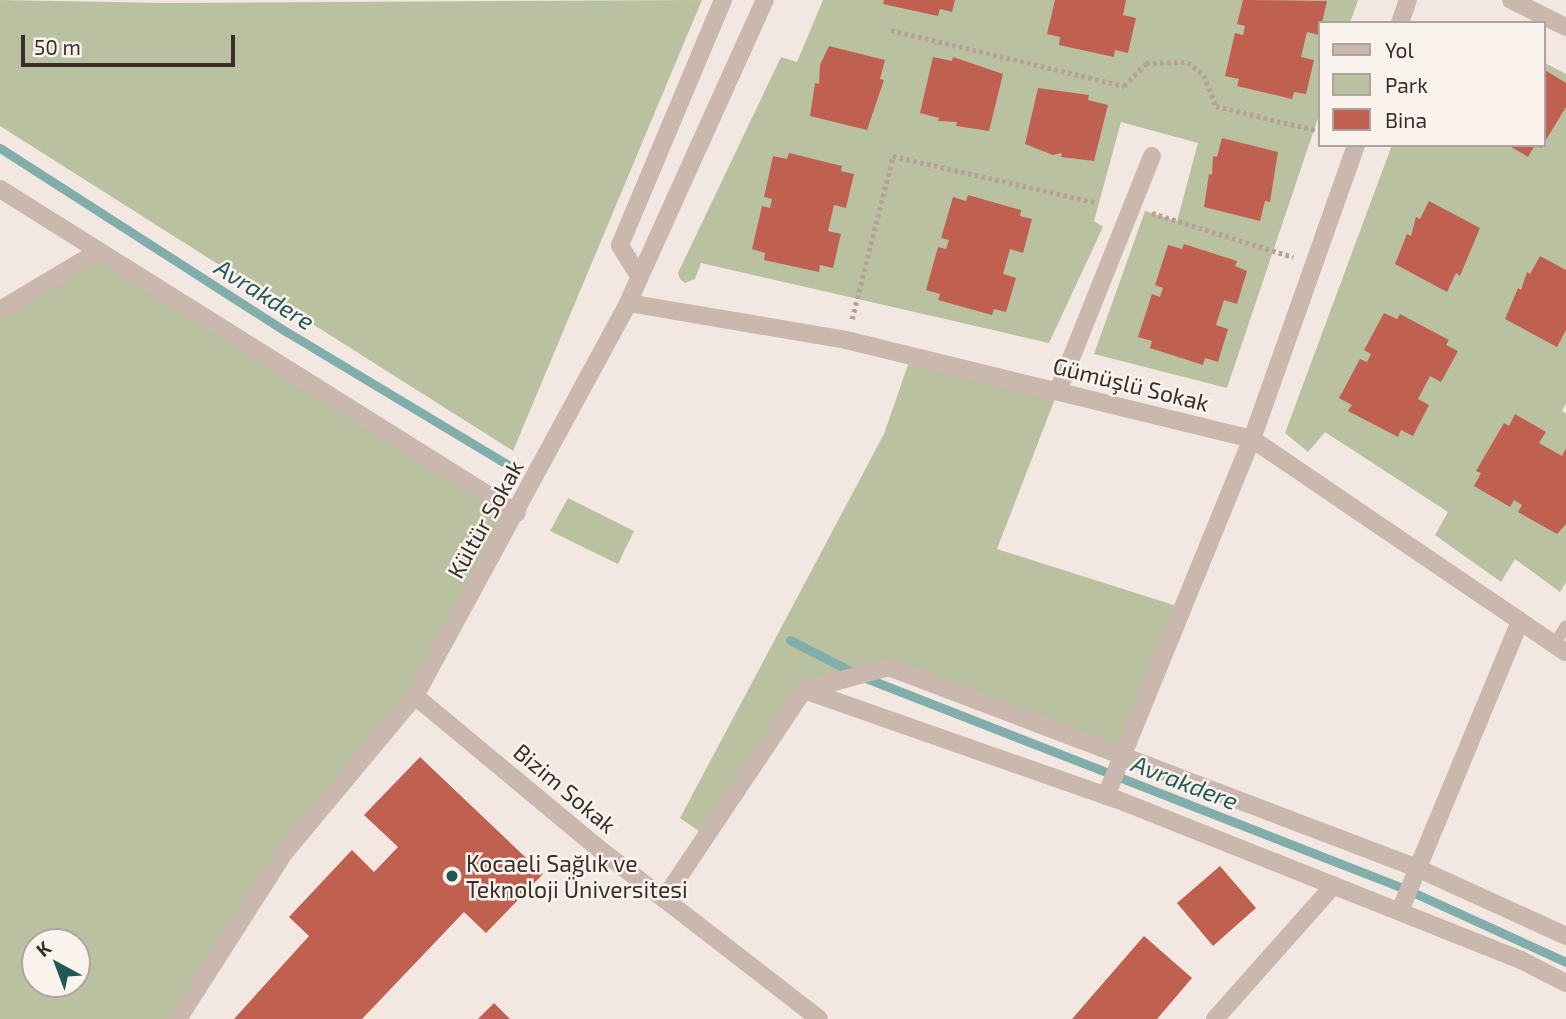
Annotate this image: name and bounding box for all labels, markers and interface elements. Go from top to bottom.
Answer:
scale bar [24,21,238,65]
legend [1318,21,1545,147]
text: 50 m [34,34,81,59]
text: Yol [1385,37,1414,62]
text: Park [1385,72,1428,97]
text: Bina [1385,107,1427,132]
water label: Avrakdere [210,252,320,336]
street label: Gümüşlü Sokak [1050,351,1212,417]
street label: Kültür Sokak [441,455,529,583]
street label: Bizim Sokak [508,737,622,839]
water label: Avrakdere [1128,749,1242,815]
place label: Kocaeli Sağlık ve Teknoloji Üniversitesi [466,849,688,903]
marker: Kocaeli Sağlık ve Teknoloji Üniversitesi [444,868,460,884]
north arrow [21,928,91,998]
text: K [31,936,55,961]

